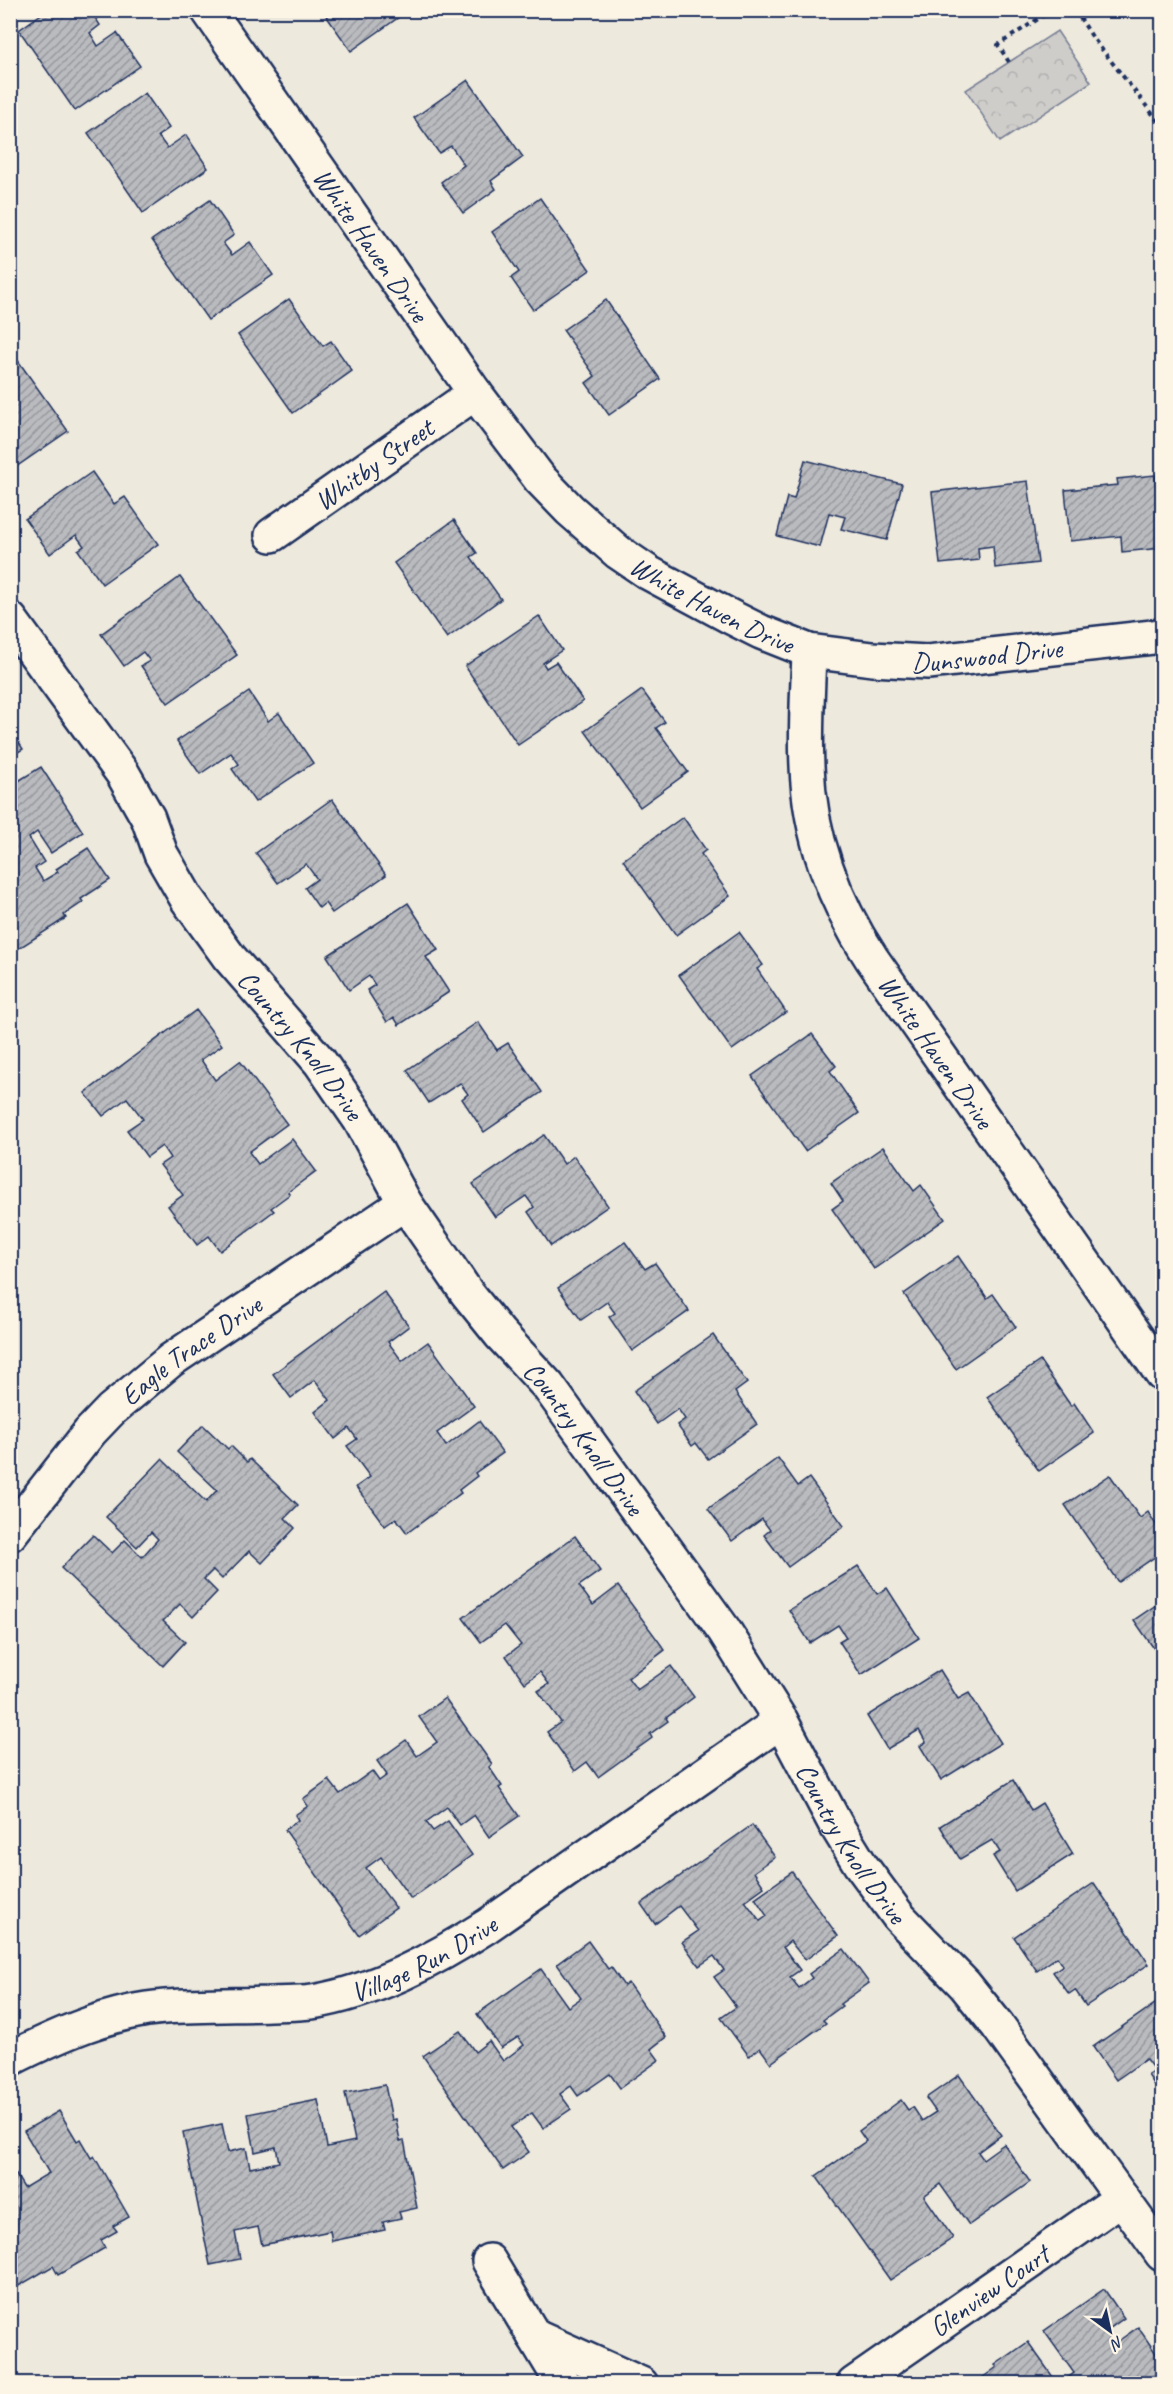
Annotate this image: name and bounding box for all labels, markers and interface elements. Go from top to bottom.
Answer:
street label: White Haven Drive [306,161,438,330]
street label: Whitby Street [307,409,442,518]
street label: White Haven Drive [624,548,801,662]
street label: Dunswood Drive [911,630,1065,680]
street label: Country Knoll Drive [230,962,373,1128]
street label: White Haven Drive [871,968,1003,1136]
street label: Eagle Trace Drive [113,1286,270,1413]
street label: Country Knoll Drive [516,1353,654,1523]
street label: Country Knoll Drive [789,1757,916,1932]
street label: Village Run Drive [346,1906,505,2009]
street label: Glenview Court [922,2235,1059,2344]
north arrow [1080,2301,1140,2361]
text: N [1105,2332,1127,2356]

